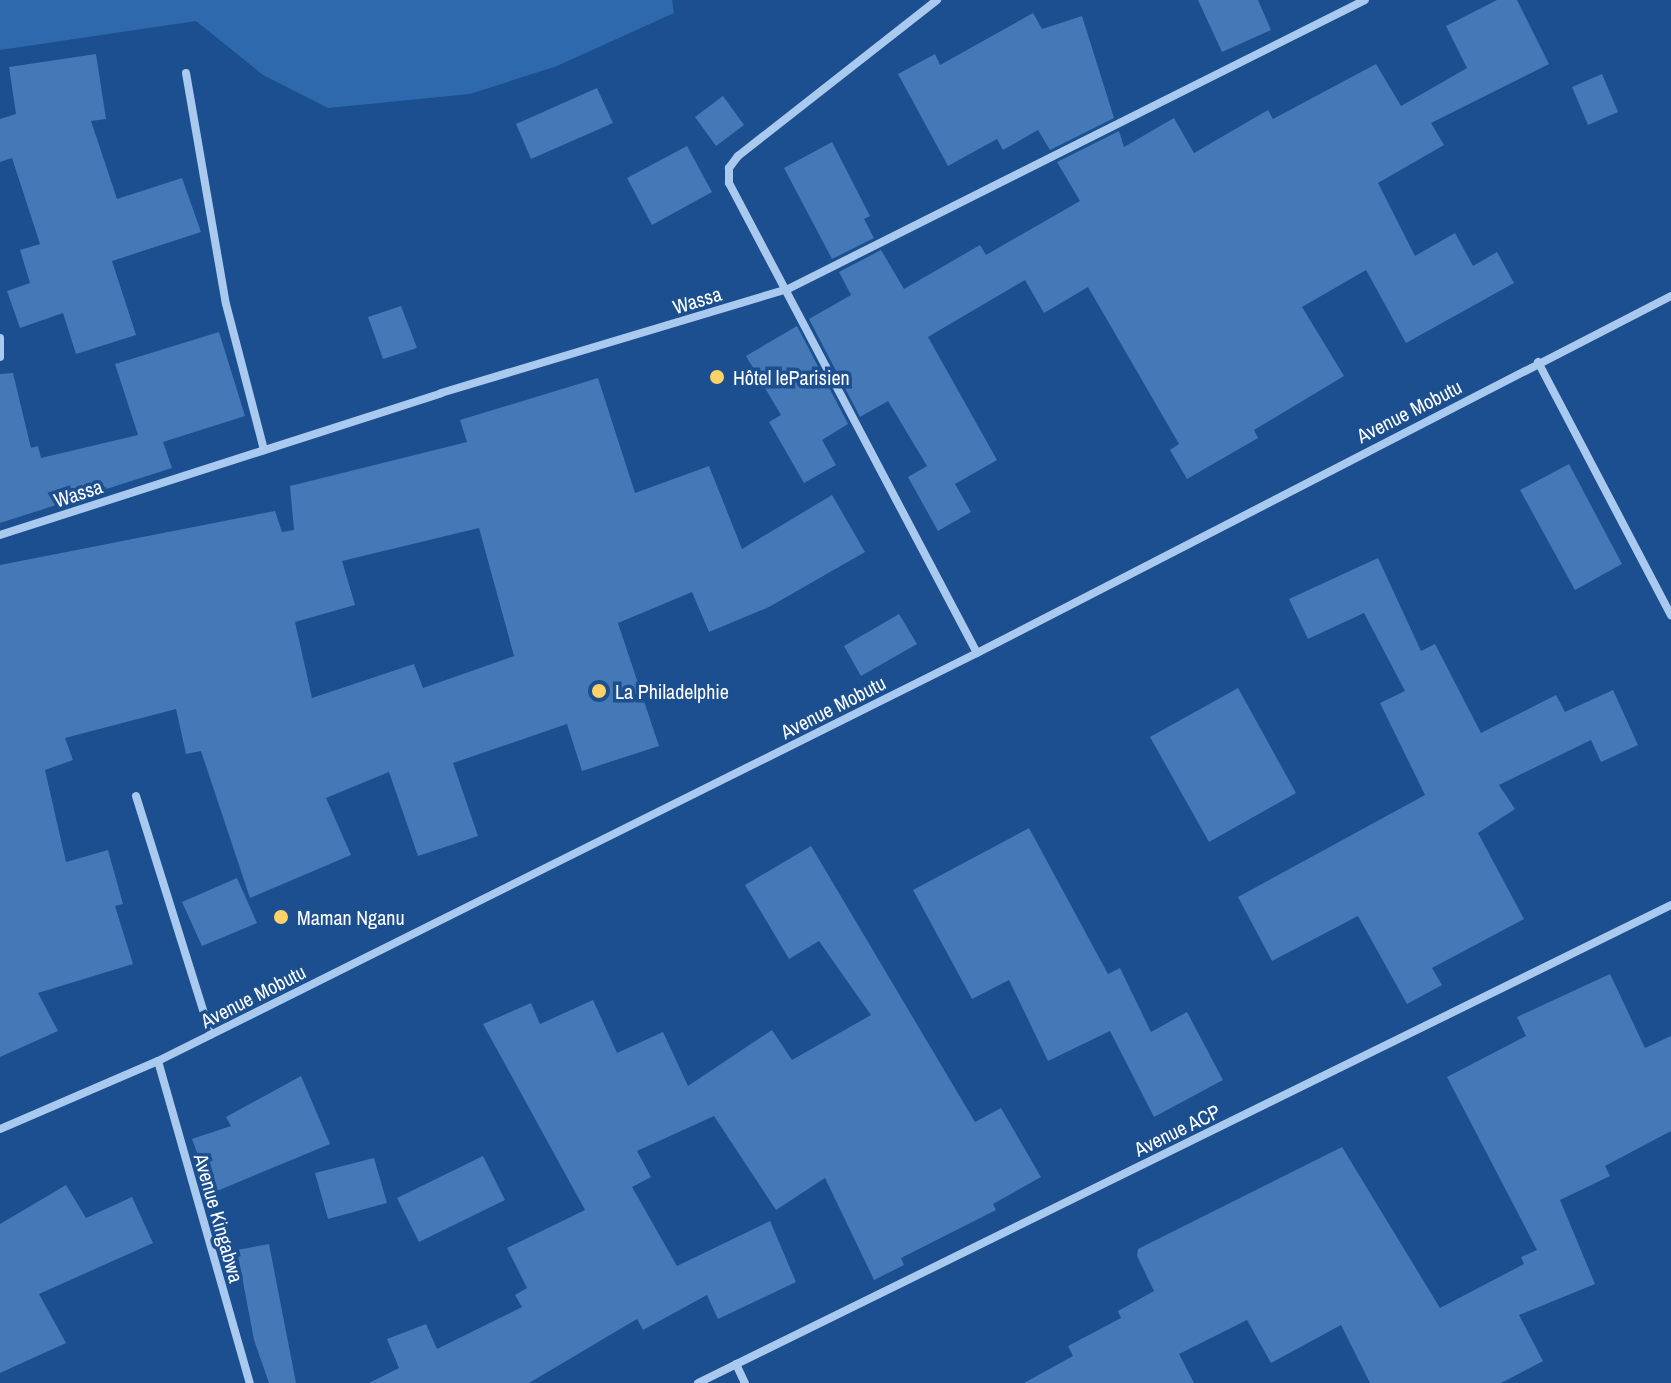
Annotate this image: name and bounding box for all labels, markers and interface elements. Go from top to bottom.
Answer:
street label: Wassa [670,281,724,319]
place label: Hôtel leParisien [733,365,850,389]
marker: Hôtel leParisien [708,368,726,386]
street label: Avenue Mobutu [1352,374,1466,448]
street label: Wassa [51,474,105,512]
street label: Avenue Mobutu [776,670,890,744]
place label: La Philadelphie [615,679,729,703]
marker: La Philadelphie [590,682,608,700]
place label: Maman Nganu [297,905,405,929]
marker: Maman Nganu [272,908,290,926]
street label: Avenue Mobutu [196,959,310,1033]
street label: Avenue ACP [1130,1099,1224,1161]
street label: Avenue Kingabwa [189,1151,249,1285]

